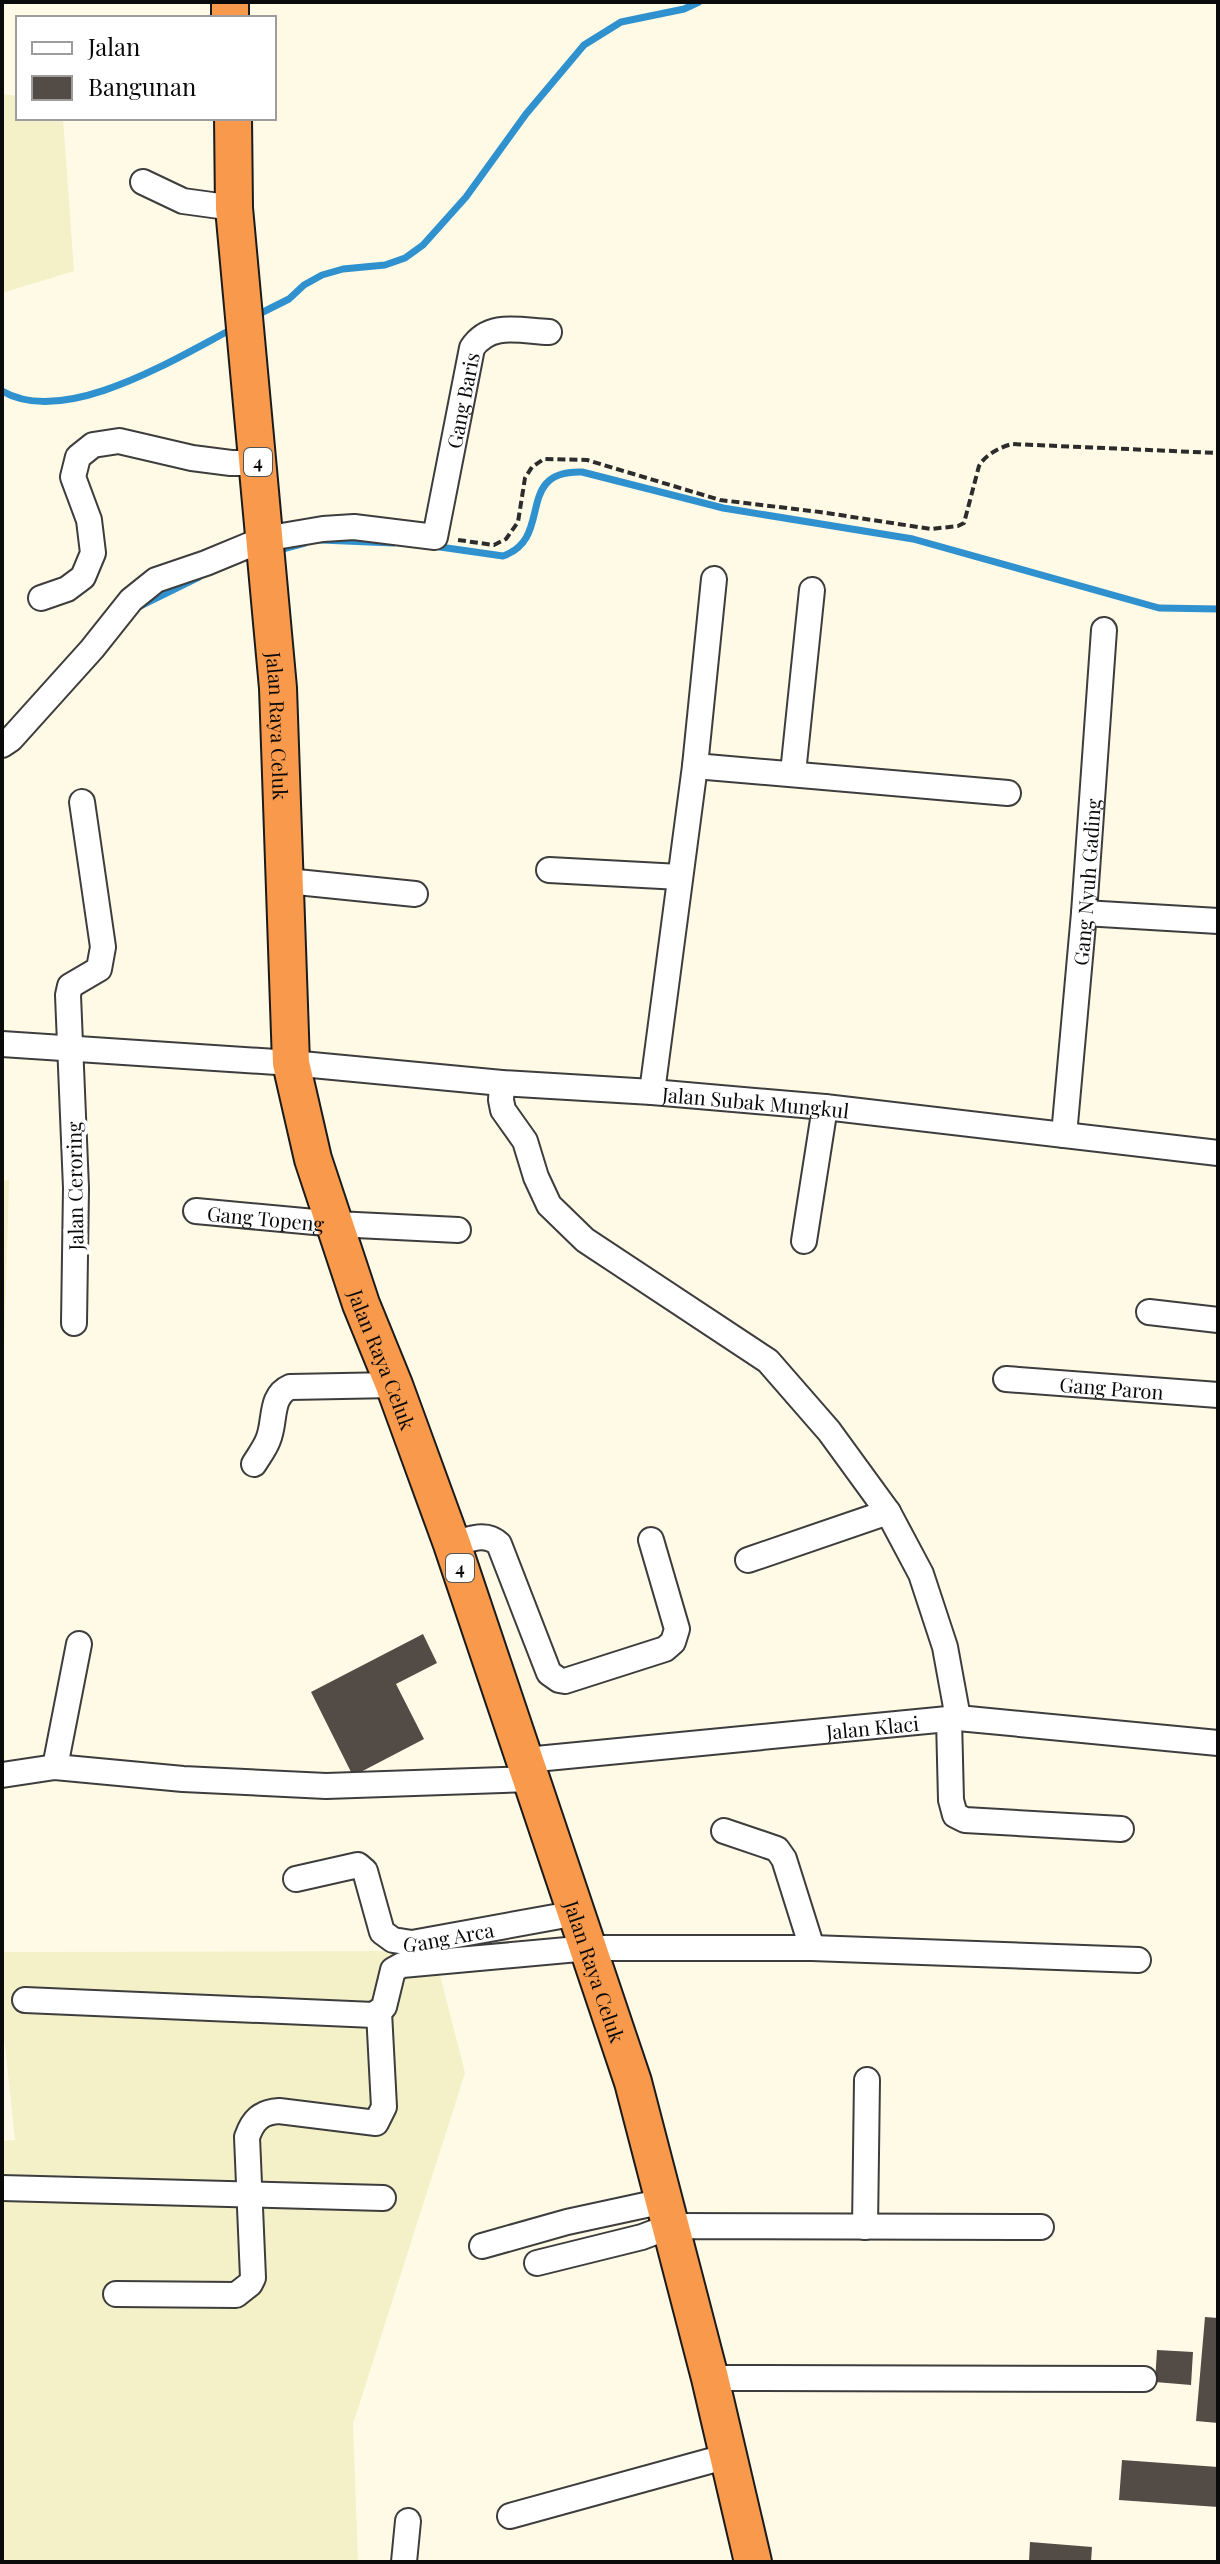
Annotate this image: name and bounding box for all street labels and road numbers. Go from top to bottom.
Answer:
street label: Gang Baris [439,350,484,451]
road number: 4 [244,448,272,476]
street label: Jalan Raya Celuk [261,650,295,801]
street label: Gang Nyuh Gading [1066,797,1106,967]
street label: Jalan Subak Mungkul [660,1079,851,1123]
street label: Jalan Ceroring [59,1121,89,1252]
street label: Gang Topeng [206,1199,326,1236]
street label: Jalan Raya Celuk [343,1285,423,1433]
street label: Gang Paron [1059,1370,1165,1404]
road number: 4 [446,1554,474,1582]
street label: Jalan Klaci [824,1708,920,1744]
street label: Jalan Raya Celuk [559,1896,632,2046]
street label: Gang Arca [401,1915,496,1957]

